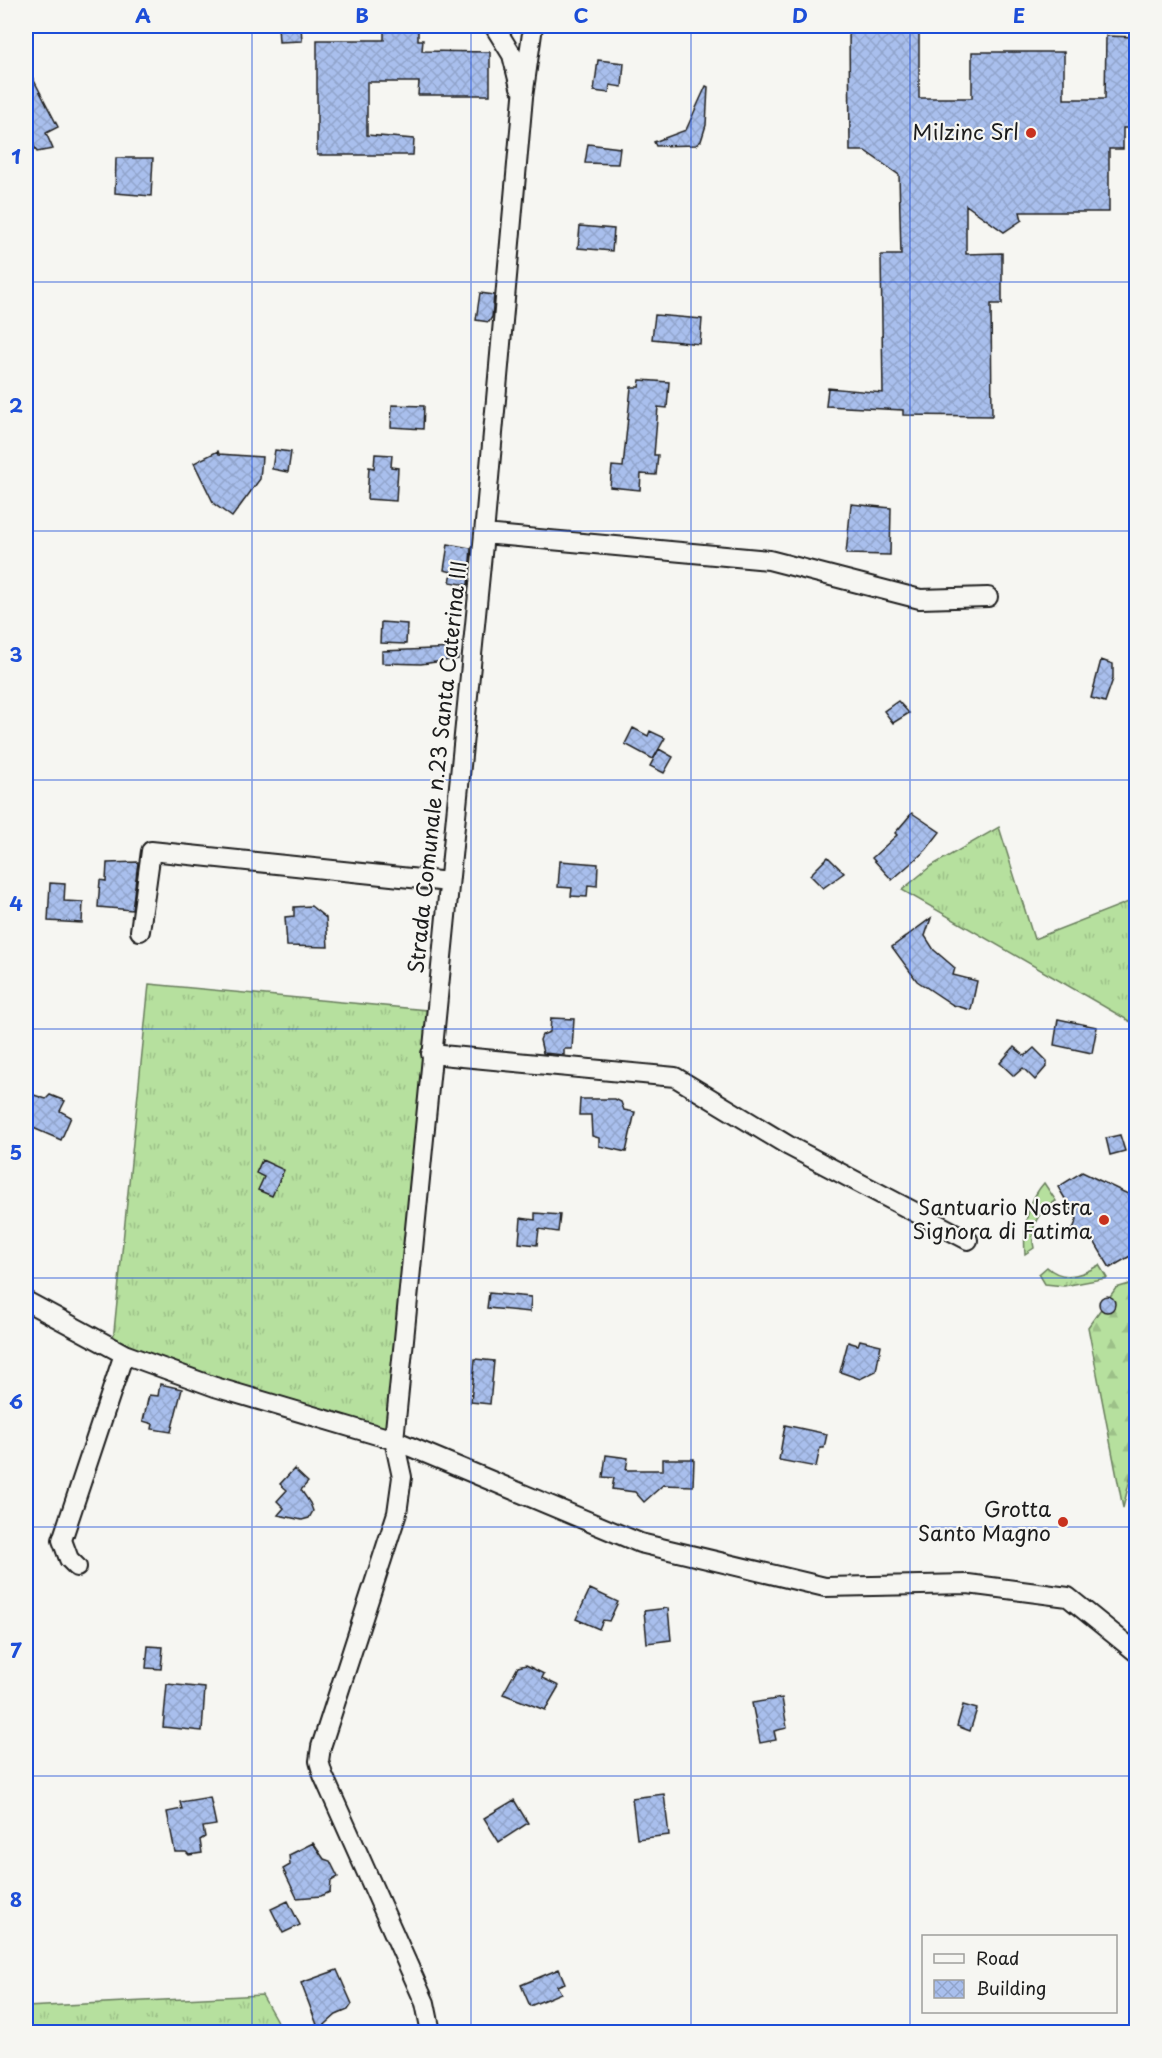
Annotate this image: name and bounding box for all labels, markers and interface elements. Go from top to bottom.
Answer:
text: A [135,0,151,30]
text: B [355,0,369,30]
text: C [573,0,589,30]
text: D [792,0,808,30]
text: E [1013,0,1025,30]
place label: Milzinc Srl [912,115,1019,147]
marker: Milzinc Srl [1024,126,1038,140]
text: 1 [11,141,21,171]
text: 2 [9,390,23,420]
street label: Strada Comunale n.23 Santa Caterina III [398,559,474,975]
text: 3 [9,639,23,669]
text: 4 [9,888,23,918]
text: 5 [10,1137,22,1167]
place label: Santuario Nostra Signora di Fatima [912,1190,1093,1246]
marker: Santuario Nostra Signora di Fatima [1097,1213,1111,1227]
text: 6 [9,1386,23,1416]
place label: Grotta Santo Magno [918,1492,1051,1548]
marker: Grotta Santo Magno [1056,1515,1070,1529]
text: 7 [10,1635,22,1665]
text: 8 [10,1884,22,1914]
legend [922,1935,1117,2013]
text: Road [976,1944,1020,1971]
text: Building [976,1974,1046,2001]

